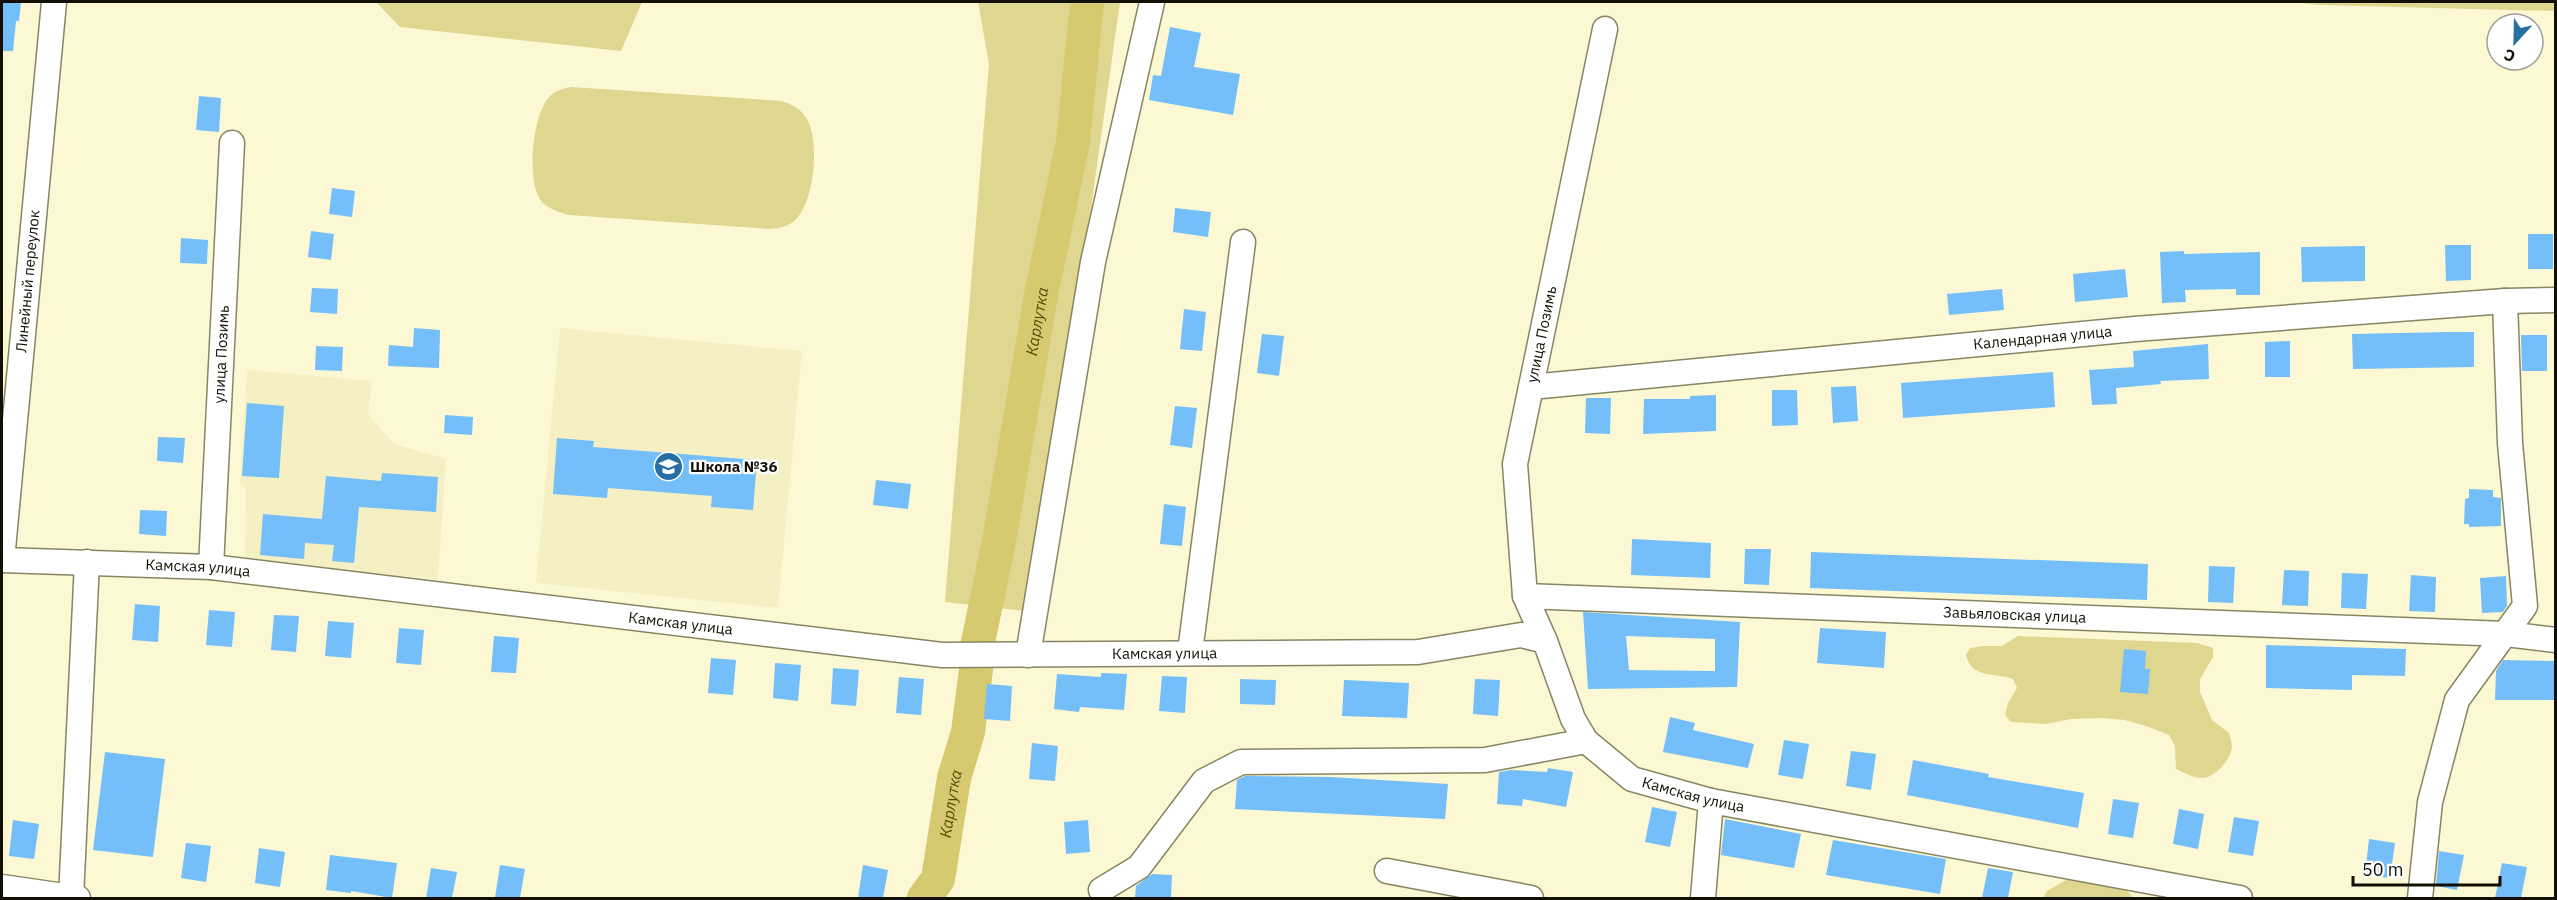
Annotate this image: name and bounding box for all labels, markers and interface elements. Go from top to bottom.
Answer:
north arrow [2485,12,2545,72]
text: С [2501,45,2518,67]
street label: Линейный переулок [11,209,44,353]
street label: улица Позимь [1522,284,1561,384]
water label: Карлутка [1021,286,1052,357]
street label: улица Позимь [209,304,233,404]
street label: Календарная улица [1972,321,2113,353]
school or university icon: Школа №36 [653,451,685,483]
place label: Школа №36 [690,457,778,476]
street label: Камская улица [145,555,251,581]
street label: Завьяловская улица [1943,602,2087,627]
street label: Камская улица [627,607,734,639]
street label: Камская улица [1112,643,1217,663]
water label: Карлутка [935,767,966,839]
street label: Камская улица [1640,772,1746,816]
scale bar [2353,849,2500,887]
text: 50 m [2362,858,2404,881]

